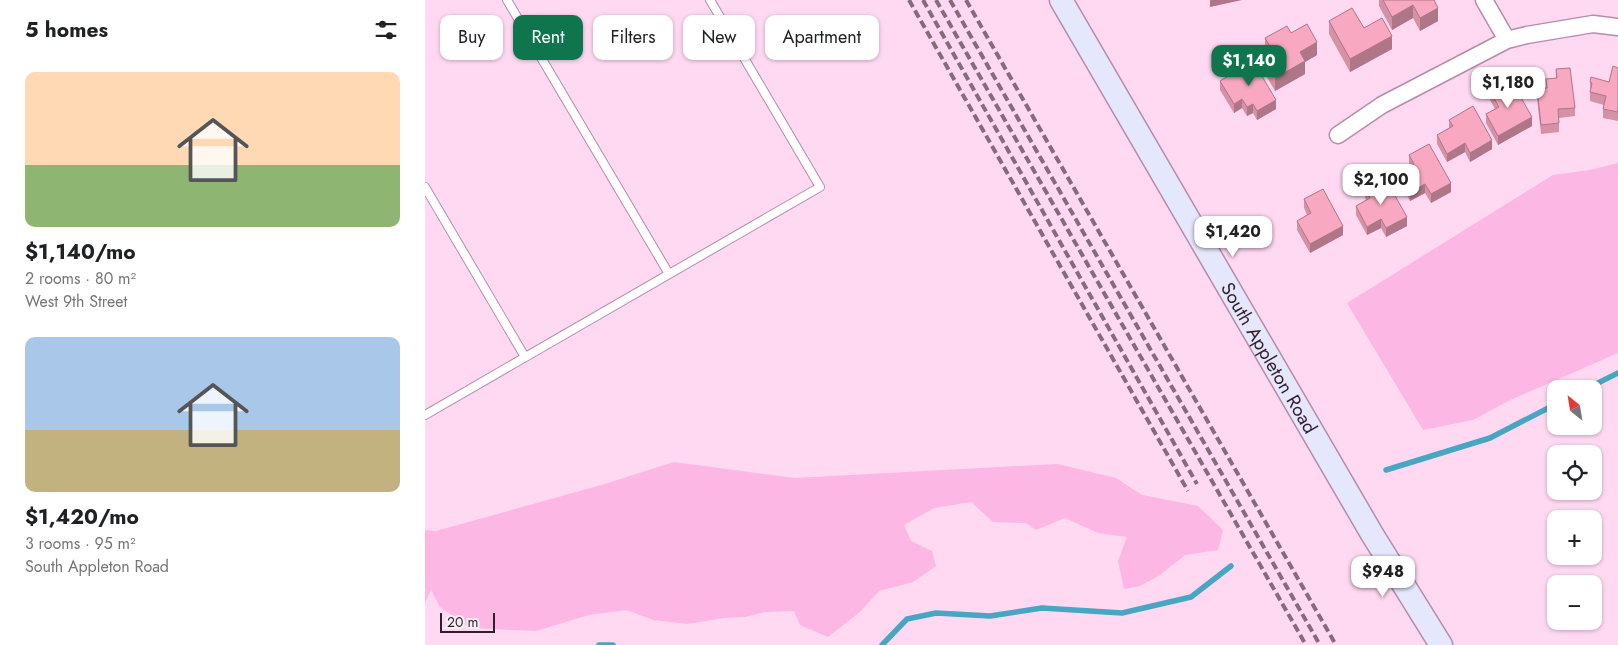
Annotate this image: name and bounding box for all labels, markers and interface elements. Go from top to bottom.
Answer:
text: 5 homes [25,15,108,45]
chip: Buy [440,15,503,60]
chip: Rent [513,15,583,60]
chip: Filters [593,15,673,60]
chip: New [683,15,755,60]
chip: Apartment [765,15,879,60]
icon: filters [372,16,400,44]
pin: $1,140 [1208,44,1290,87]
text: $1,140 [1222,49,1276,72]
pin: $1,180 [1467,66,1549,109]
text: $1,180 [1482,71,1534,94]
icon: home [168,105,258,195]
pin: $2,100 [1340,164,1422,206]
text: $2,100 [1354,168,1408,191]
pin: $1,420 [1192,216,1274,258]
text: $1,420 [1205,220,1261,243]
text: $1,140/mo [25,237,136,267]
text: 2 rooms · 80 m² [25,267,136,290]
street label: South Appleton Road [1215,277,1324,438]
text: West 9th Street [25,290,127,313]
icon: home [168,370,258,460]
north arrow [1547,380,1603,435]
map controls [1547,380,1602,630]
button: locate [1547,445,1602,500]
text: $1,420/mo [25,502,139,532]
button: + [1547,510,1602,565]
text: 3 rooms · 95 m² [25,532,136,555]
text: South Appleton Road [25,555,169,578]
pin: $948 [1353,556,1413,598]
text: $948 [1362,560,1404,583]
button: − [1547,575,1602,630]
scale bar [440,610,495,633]
text: 20 m [447,612,479,632]

